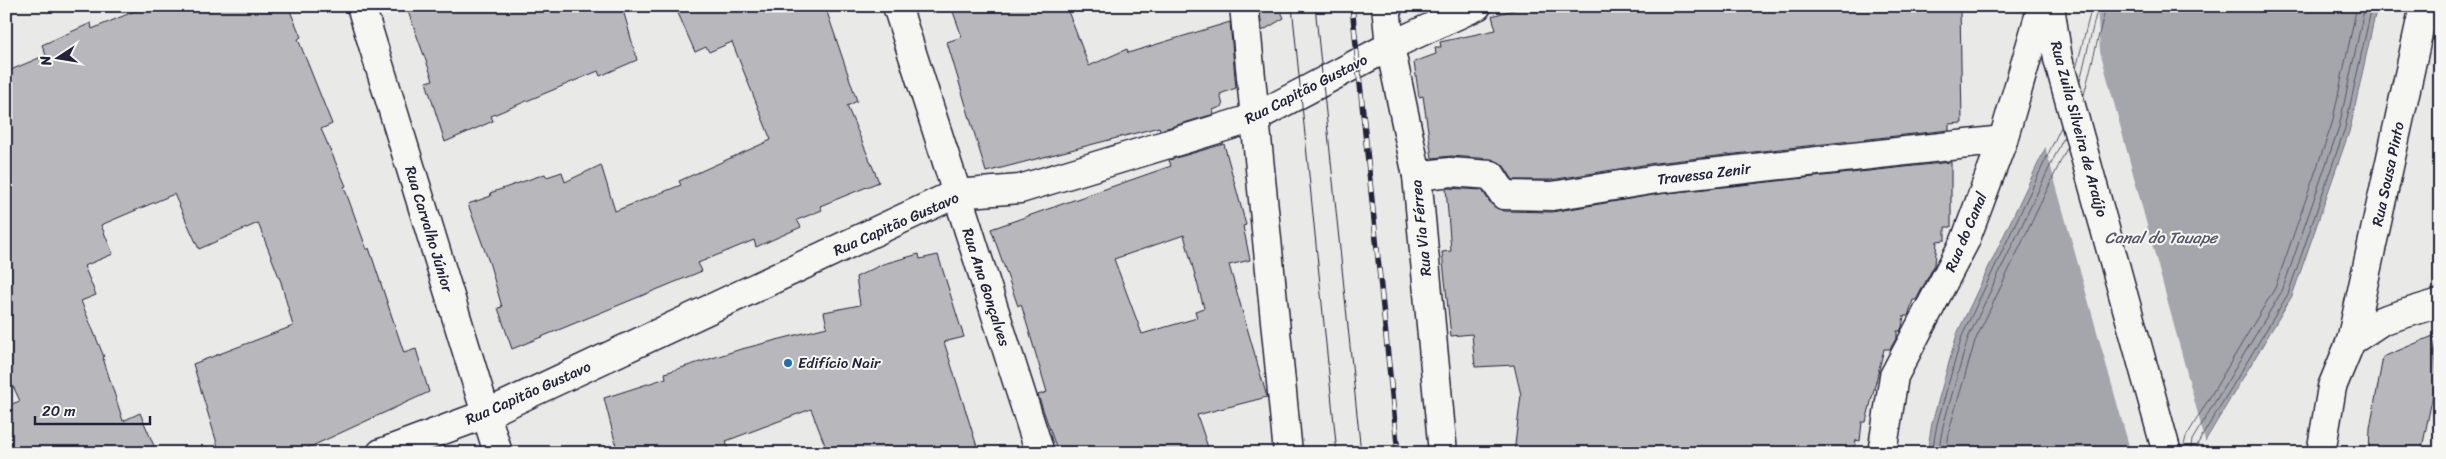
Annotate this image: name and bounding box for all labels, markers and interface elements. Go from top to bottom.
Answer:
north arrow [32,32,82,82]
street label: Rua Zuila Silveira de Araújo [2043,38,2115,220]
street label: Rua Capitão Gustavo [1240,47,1373,131]
text: N [32,53,59,69]
street label: Rua Sousa Pinto [2364,119,2412,229]
street label: Travessa Zenir [1656,155,1753,193]
street label: Rua Carvalho Júnior [397,163,461,296]
street label: Rua Via Férrea [1403,178,1439,277]
street label: Rua Capitão Gustavo [829,184,963,263]
street label: Rua do Canal [1938,187,1995,276]
water label: Canal do Tauape [2105,223,2219,252]
street label: Rua Ana Gonçalves [955,224,1017,350]
place label: Edifício Nair [798,350,881,376]
street label: Rua Capitão Gustavo [461,353,595,432]
marker: Edifício Nair [782,357,794,369]
scale bar [35,394,150,426]
text: 20 m [42,398,76,424]

